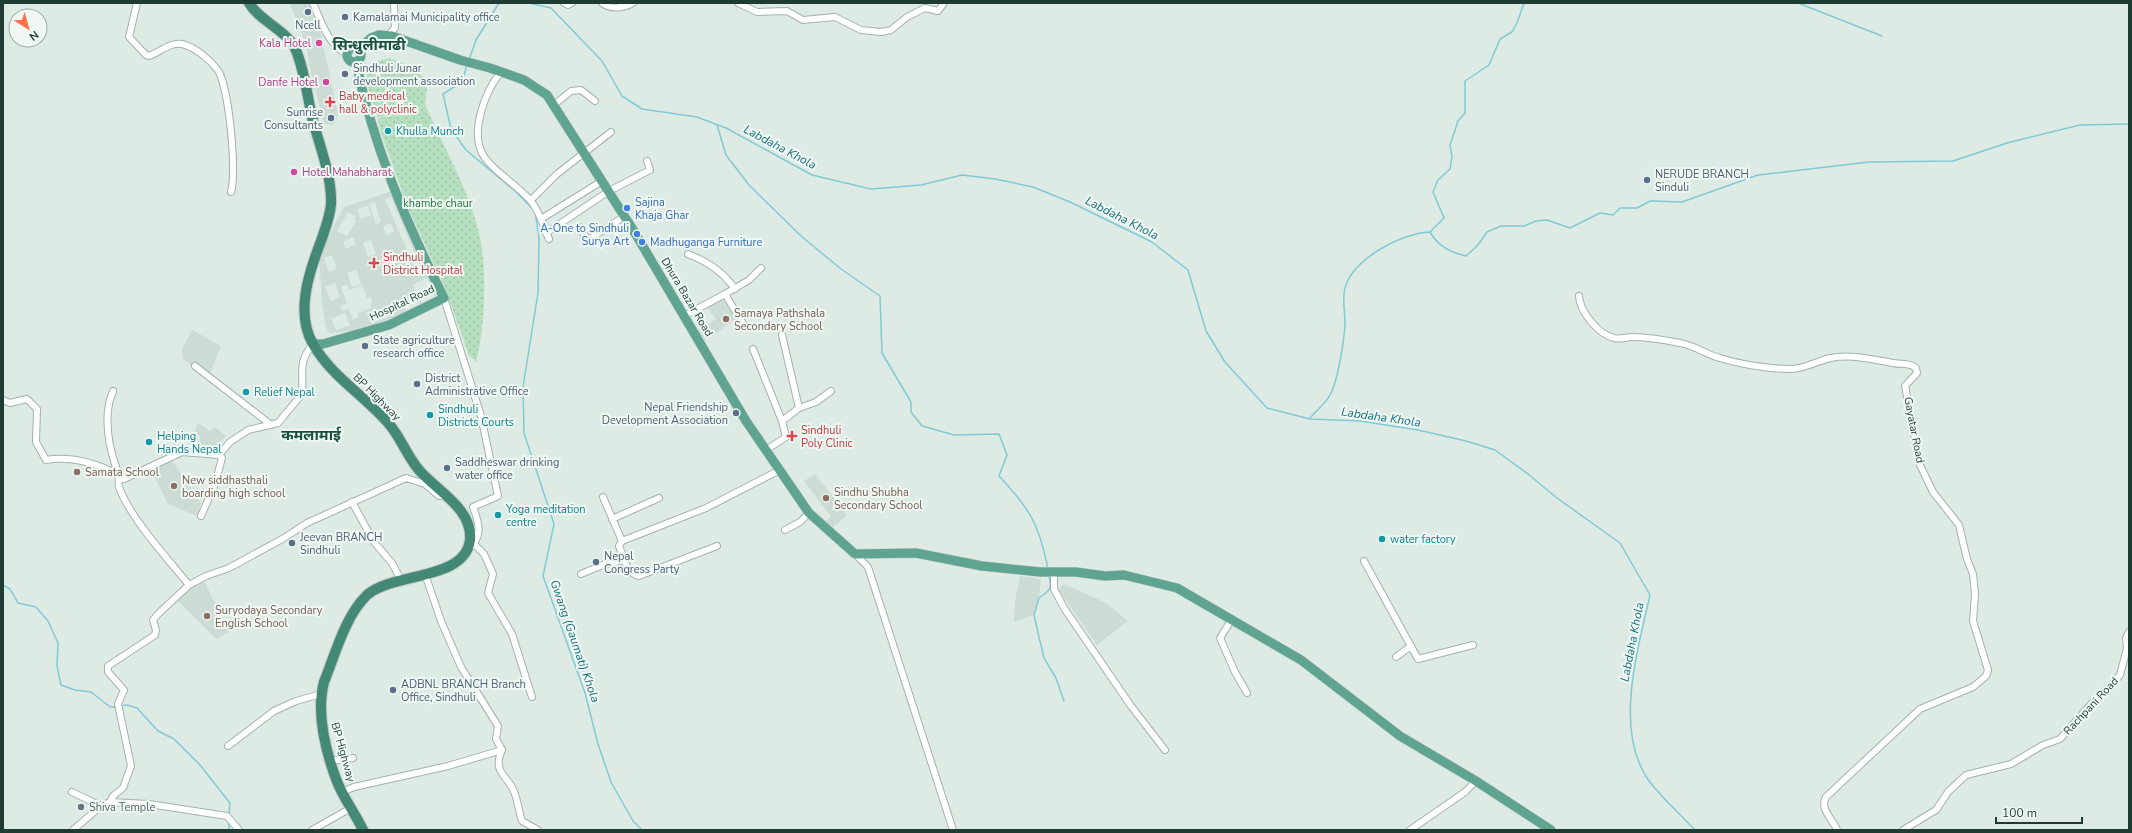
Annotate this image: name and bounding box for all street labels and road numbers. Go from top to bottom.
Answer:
street label: Dhura Bazar Road [657,255,717,339]
street label: Hospital Road [367,281,437,325]
street label: BP Highway [350,370,404,424]
street label: Gayatar Road [1900,396,1928,464]
street label: Rachpani Road [2060,674,2122,738]
street label: BP Highway [327,720,359,784]

